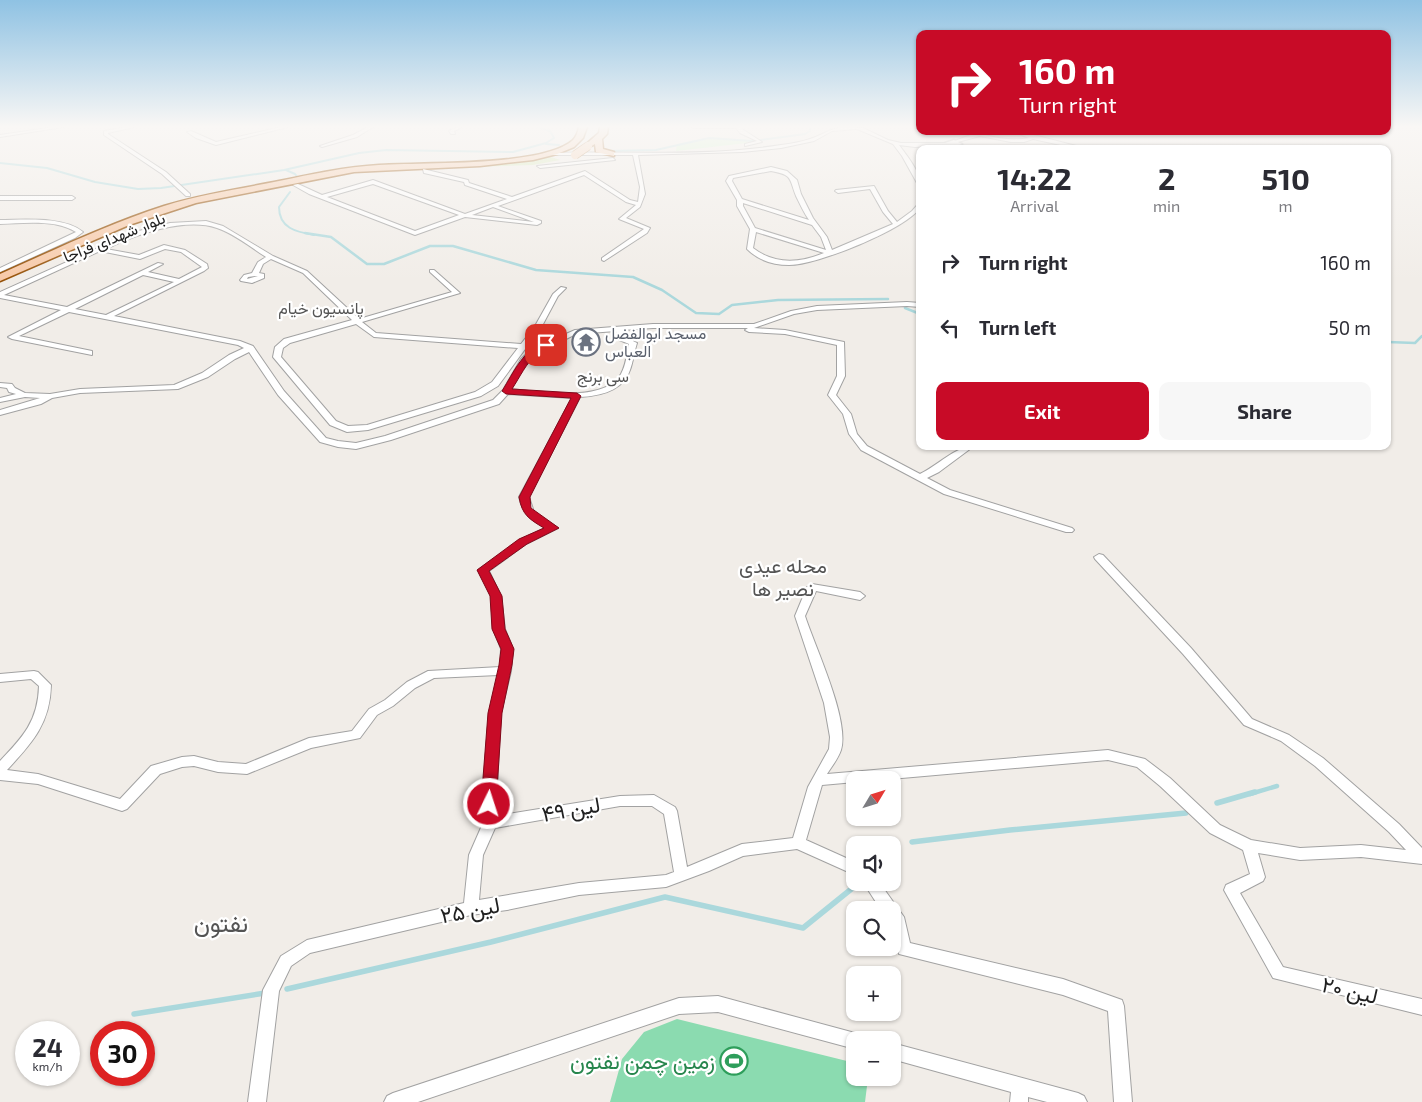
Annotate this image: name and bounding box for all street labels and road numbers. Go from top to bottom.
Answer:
street label: بلوار شهدای فراجا [60,207,168,267]
street label: لین ۴۹ [540,790,602,828]
street label: لین ۲۵ [438,891,502,929]
street label: لین ۲۰ [1319,970,1381,1010]

